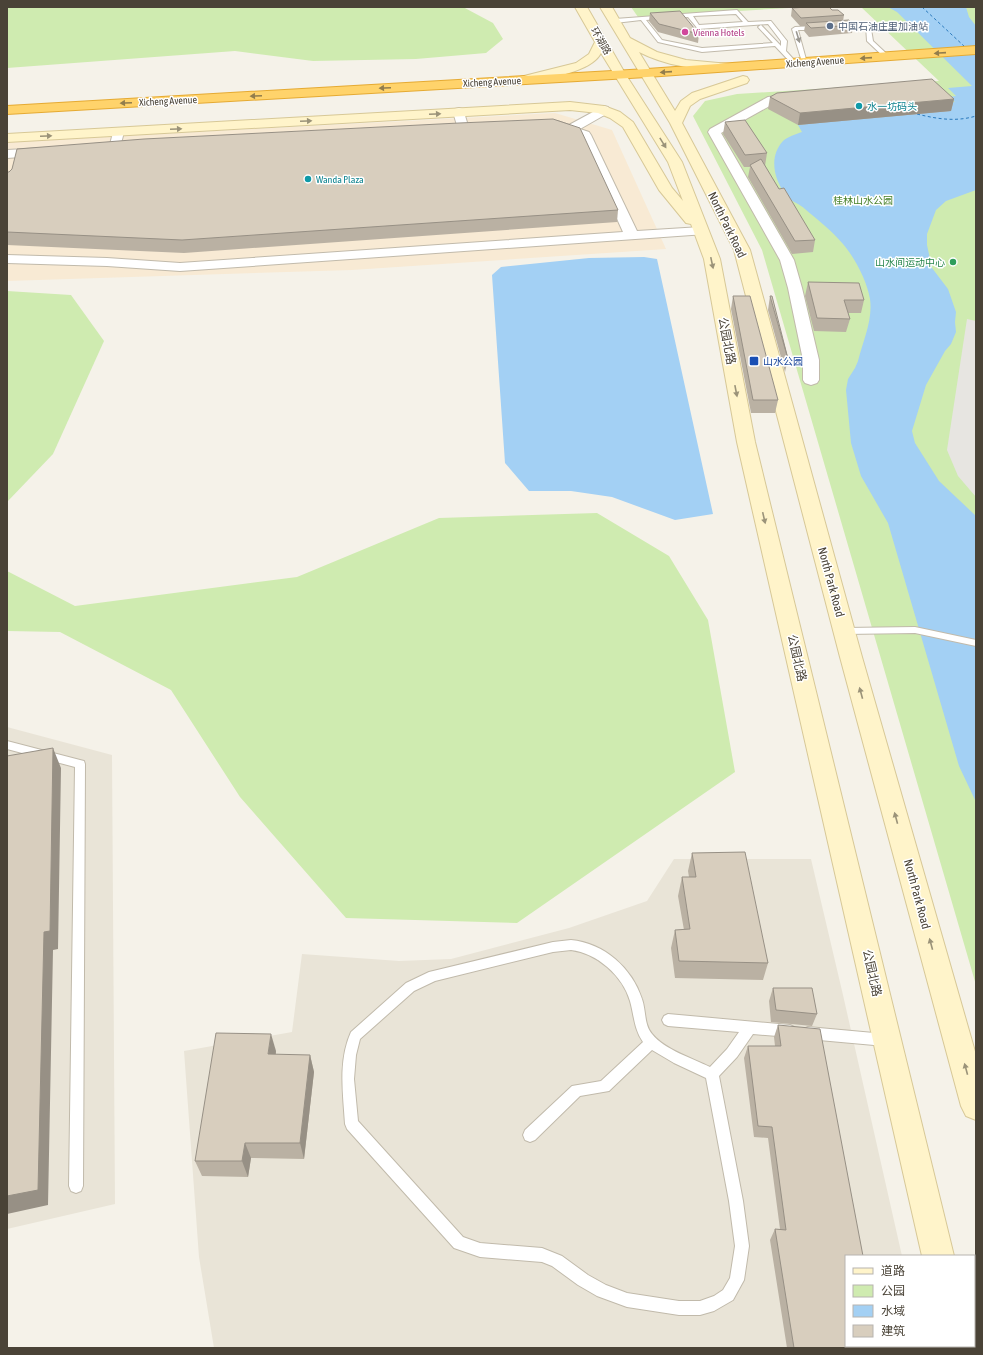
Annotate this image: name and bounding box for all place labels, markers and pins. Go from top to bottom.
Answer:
marker: 中国石油庄里加油站 [825,21,835,31]
place label: 中国石油庄里加油站 [838,21,928,32]
marker: Vienna Hotels [680,27,690,37]
place label: Vienna Hotels [693,27,745,38]
marker: 水一坊码头 [854,101,864,111]
place label: 水一坊码头 [867,101,917,112]
marker: Wanda Plaza [303,174,313,184]
place label: Wanda Plaza [316,174,364,185]
place label: 山水间运动中心 [875,257,945,268]
marker: 山水间运动中心 [948,257,958,267]
marker: 山水公园 [748,355,760,367]
place label: 山水公园 [763,356,803,367]

